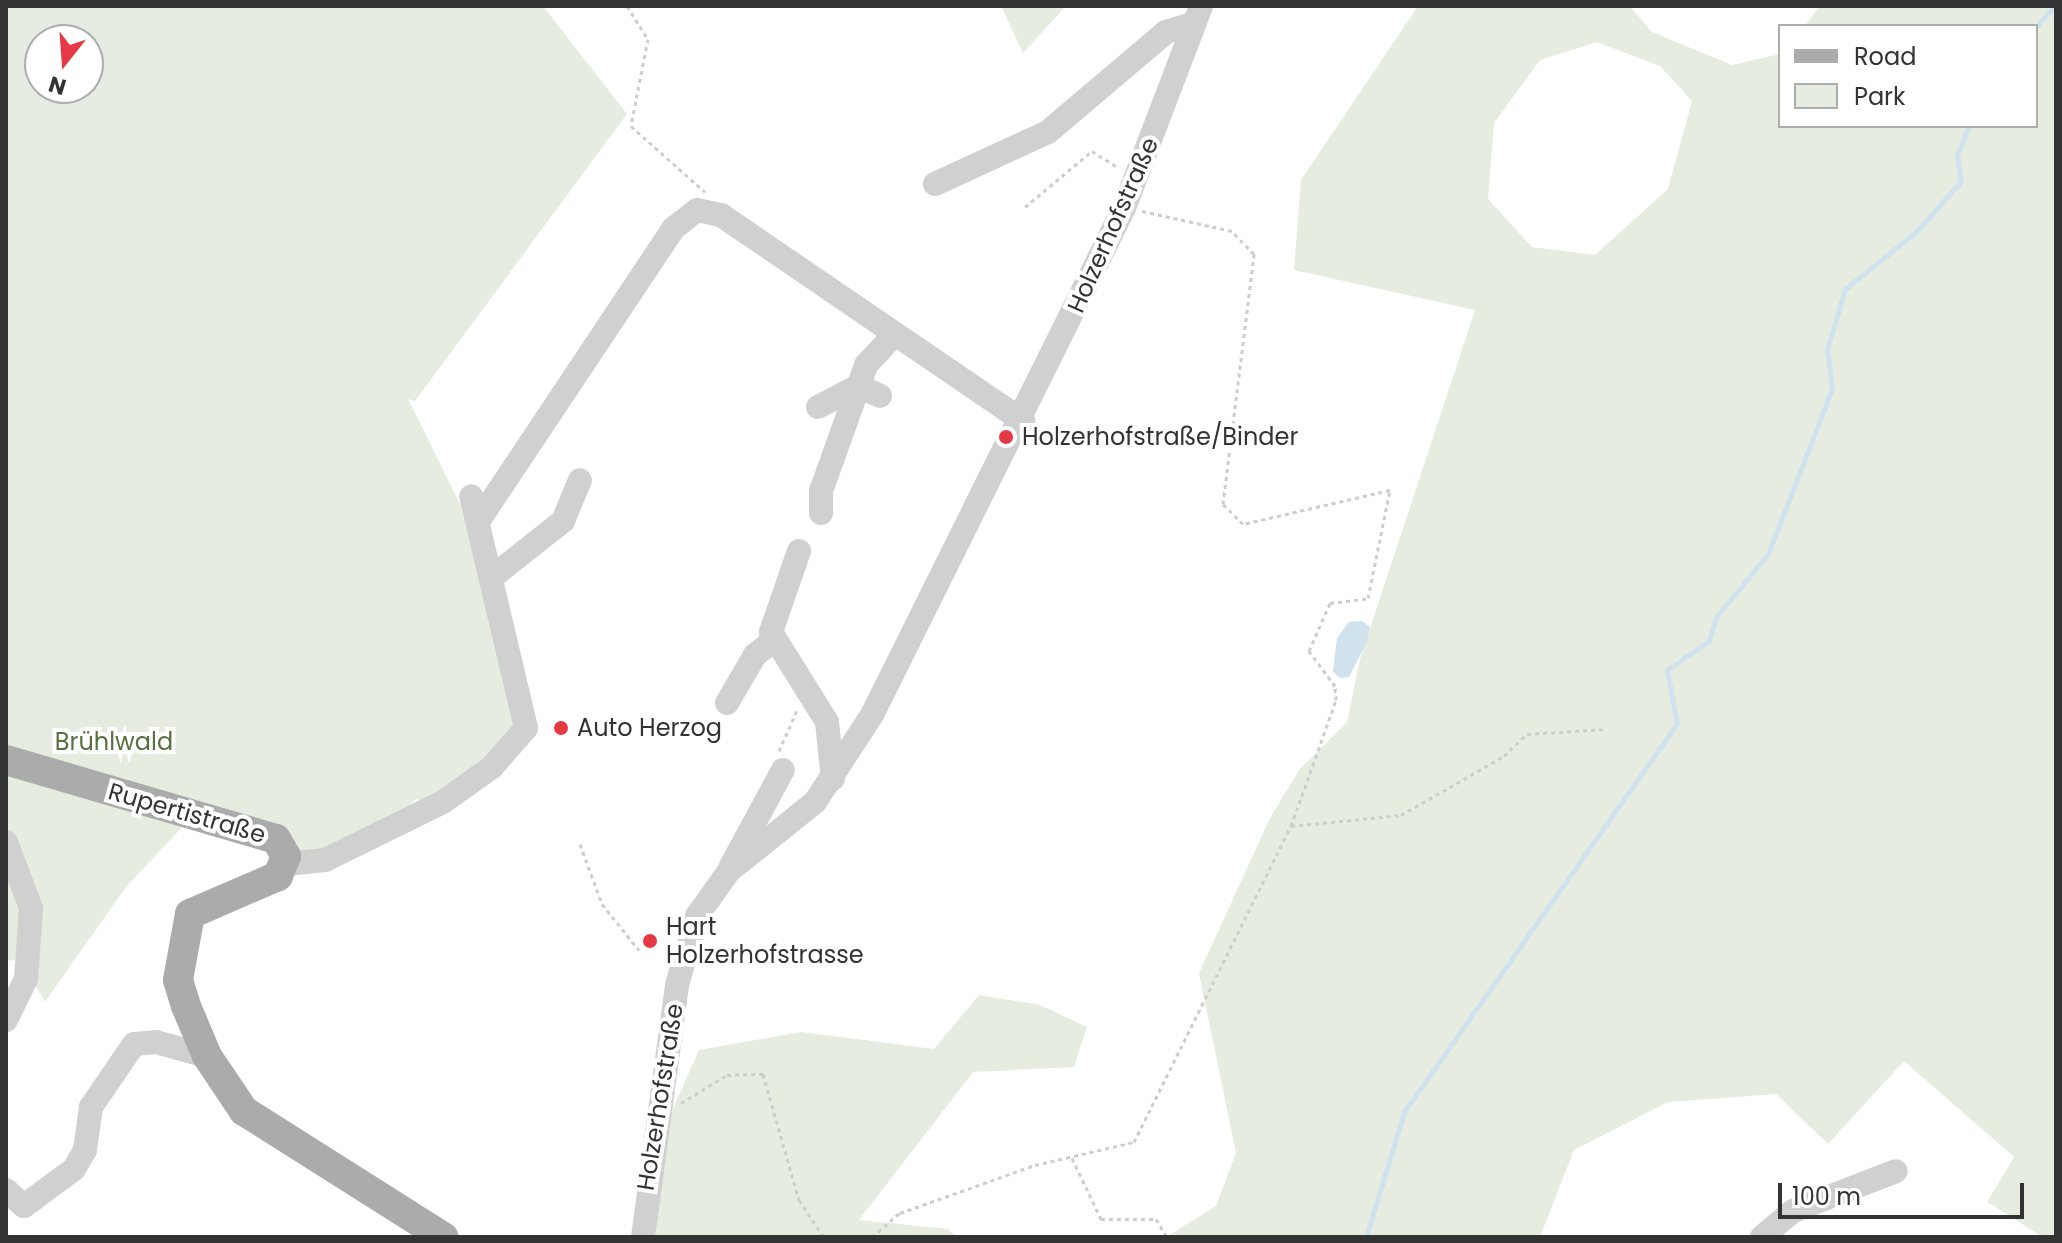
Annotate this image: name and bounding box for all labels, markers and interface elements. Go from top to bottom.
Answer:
north arrow [24,24,104,104]
legend [1778,24,2038,128]
text: Road [1854,40,1916,73]
text: N [45,68,70,103]
text: Park [1854,80,1905,113]
street label: Holzerhofstraße [1061,133,1165,317]
place label: Holzerhofstraße/Binder [1022,423,1298,451]
marker: Holzerhofstraße/Binder [997,428,1015,446]
place label: Auto Herzog [577,714,722,742]
marker: Auto Herzog [552,719,570,737]
park label: Brühlwald [55,728,173,756]
street label: Rupertistraße [105,777,269,849]
place label: Hart Holzerhofstrasse [666,913,864,969]
marker: Hart Holzerhofstrasse [641,932,659,950]
street label: Holzerhofstraße [631,1001,689,1193]
scale bar [1782,1167,2028,1217]
text: 100 m [1792,1180,1861,1213]

